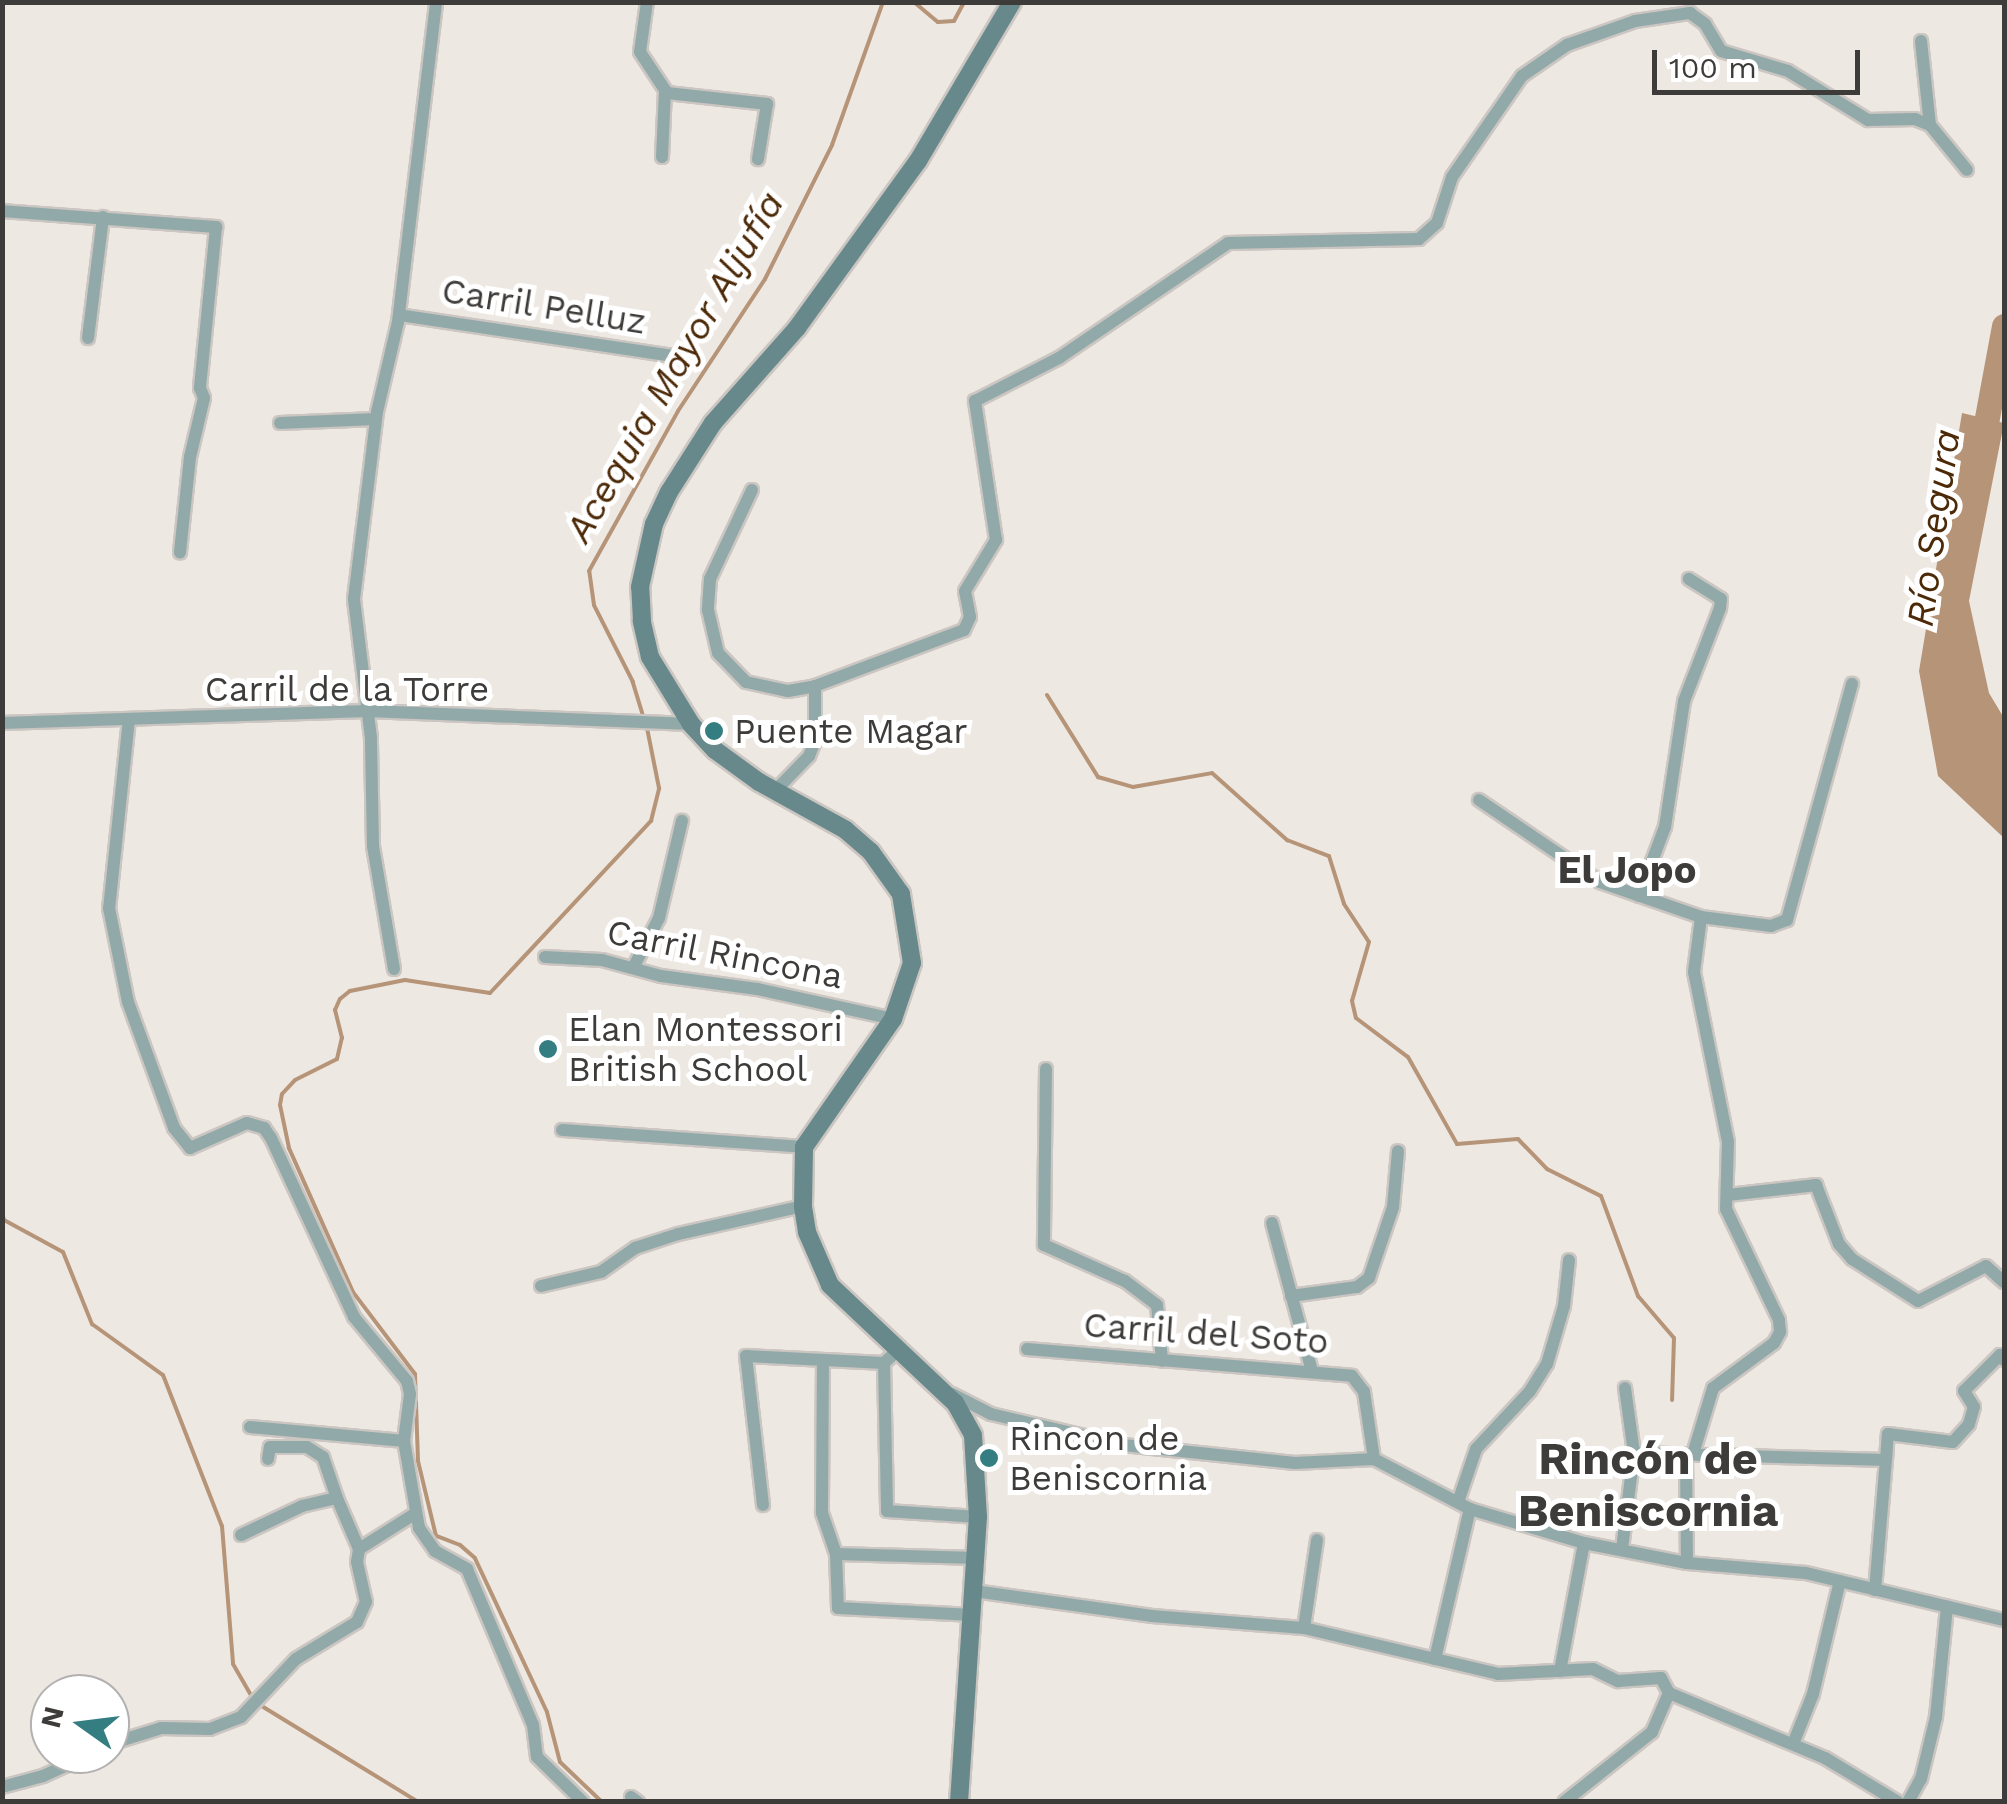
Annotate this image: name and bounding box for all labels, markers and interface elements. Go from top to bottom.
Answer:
scale bar [1657,30,1864,92]
text: 100 m [1669,50,1757,85]
water label: Acequia Mayor Aljufía [555,183,795,551]
street label: Carril Pelluz [438,269,650,343]
water label: Río Segura [1898,426,1970,630]
street label: Carril de la Torre [203,668,491,710]
place label: Puente Magar [734,710,968,752]
marker: Puente Magar [703,720,725,742]
district label: El Jopo [1557,848,1697,894]
street label: Carril Rincona [603,910,847,998]
place label: Elan Montessori British School [568,1008,843,1090]
marker: Elan Montessori British School [537,1038,559,1060]
street label: Carril del Soto [1081,1303,1331,1363]
place label: Rincon de Beniscornia [1009,1417,1207,1499]
district label: Rincón de Beniscornia [1518,1432,1778,1538]
marker: Rincon de Beniscornia [978,1447,1000,1469]
north arrow [30,1674,130,1774]
text: N [34,1703,71,1731]

